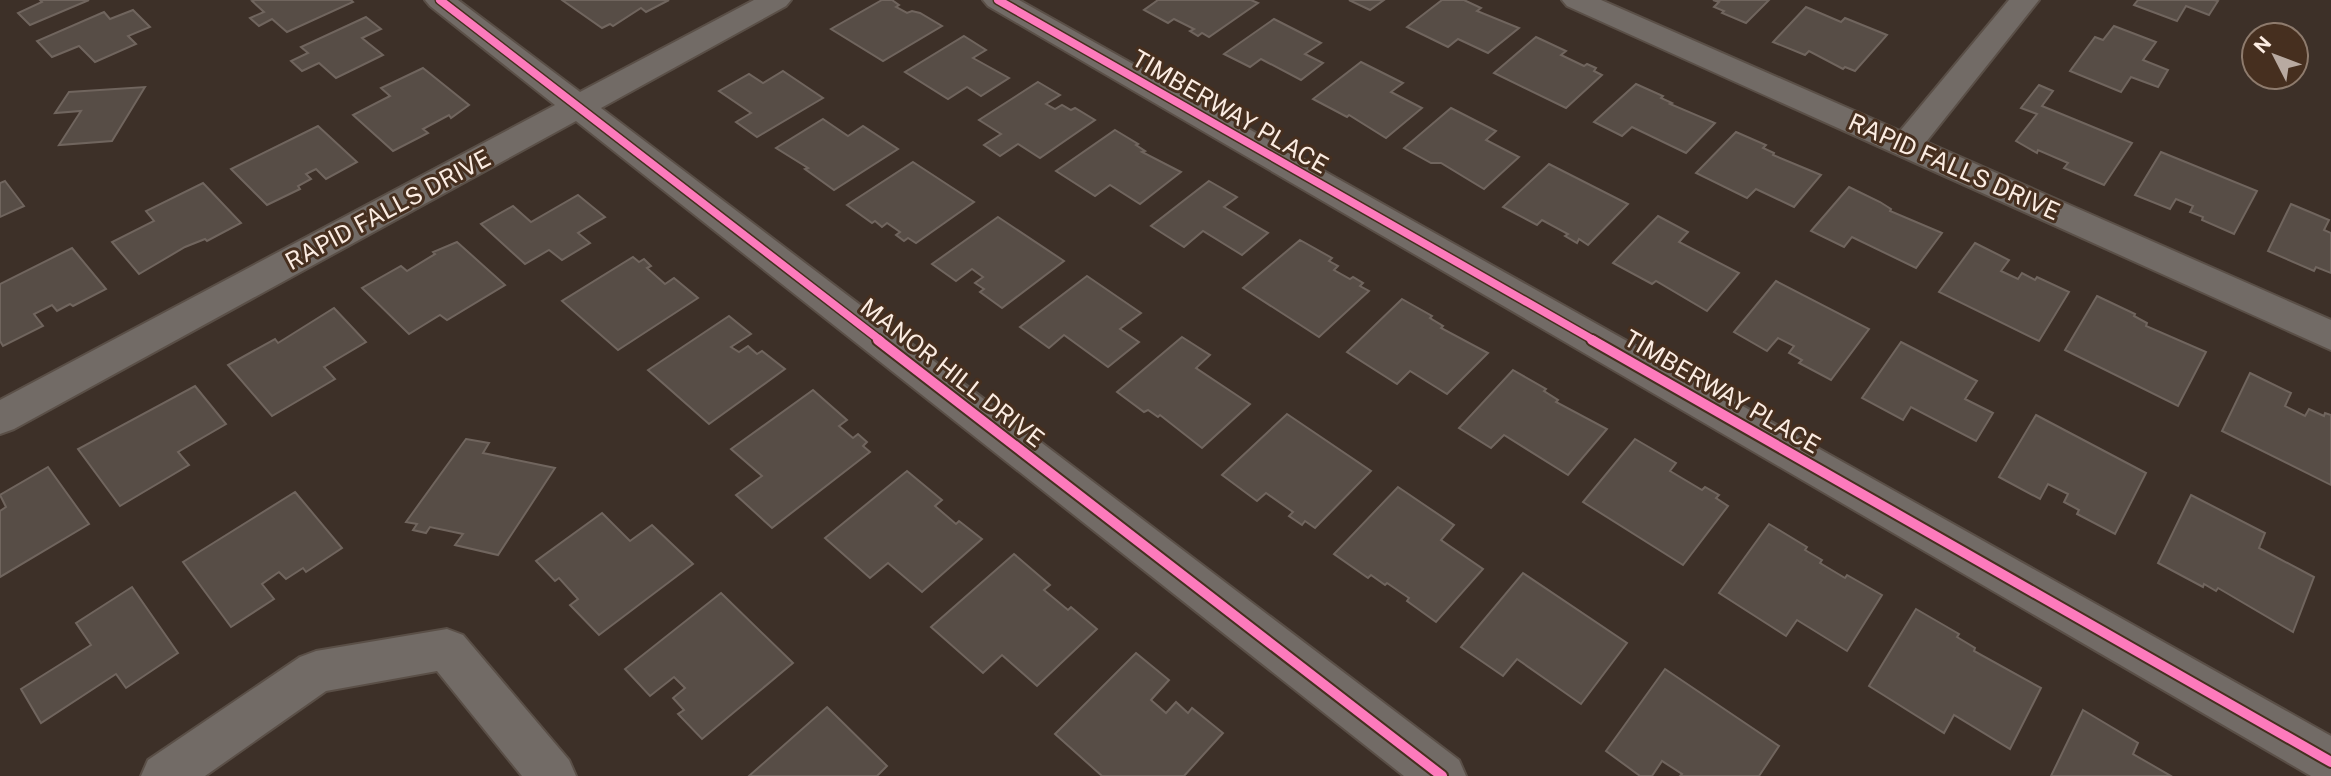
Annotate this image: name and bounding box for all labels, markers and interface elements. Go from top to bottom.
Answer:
north arrow [2240,21,2310,91]
text: N [2249,32,2276,58]
street label: TIMBERWAY PLACE [1127,44,1334,179]
street label: RAPID FALLS DRIVE [1844,107,2064,225]
street label: RAPID FALLS DRIVE [280,143,495,275]
street label: MANOR HILL DRIVE [855,292,1050,453]
street label: TIMBERWAY PLACE [1619,324,1826,459]

